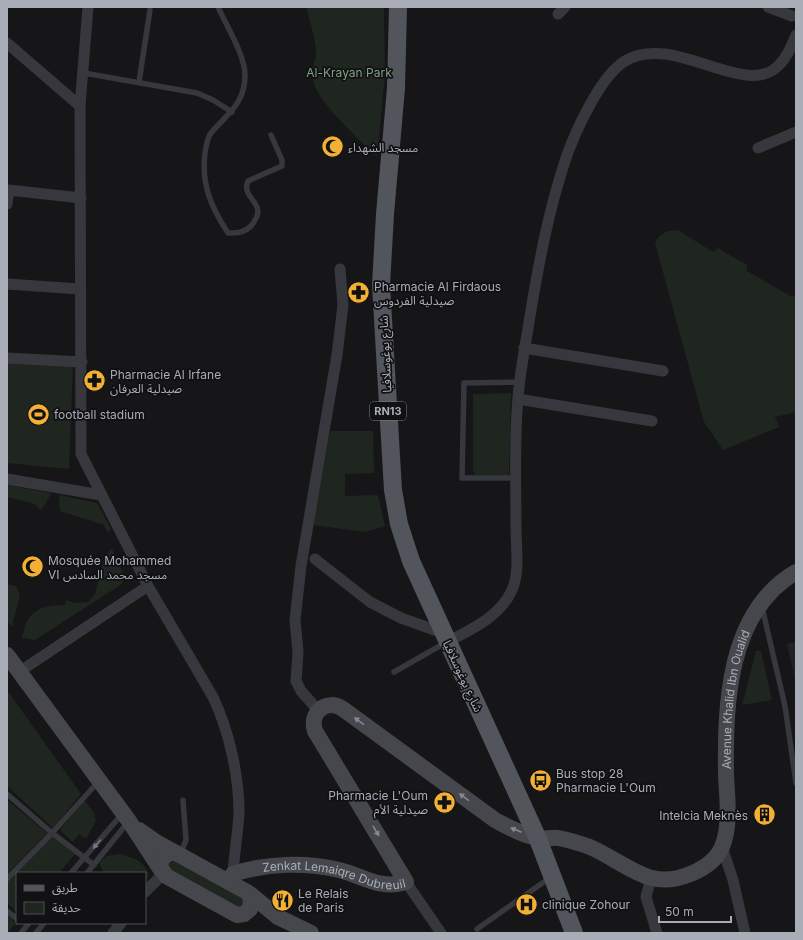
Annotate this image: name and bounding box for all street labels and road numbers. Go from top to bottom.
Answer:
street label: شارع يوغوسلافيا [375,315,397,393]
road number: RN13 [370,402,406,420]
street label: Avenue Khalid Ibn Oualid [718,627,752,769]
street label: شارع يوغوسلافيا [438,638,486,715]
street label: Zenkat Lemaiqre Dubreuil [261,857,407,892]

